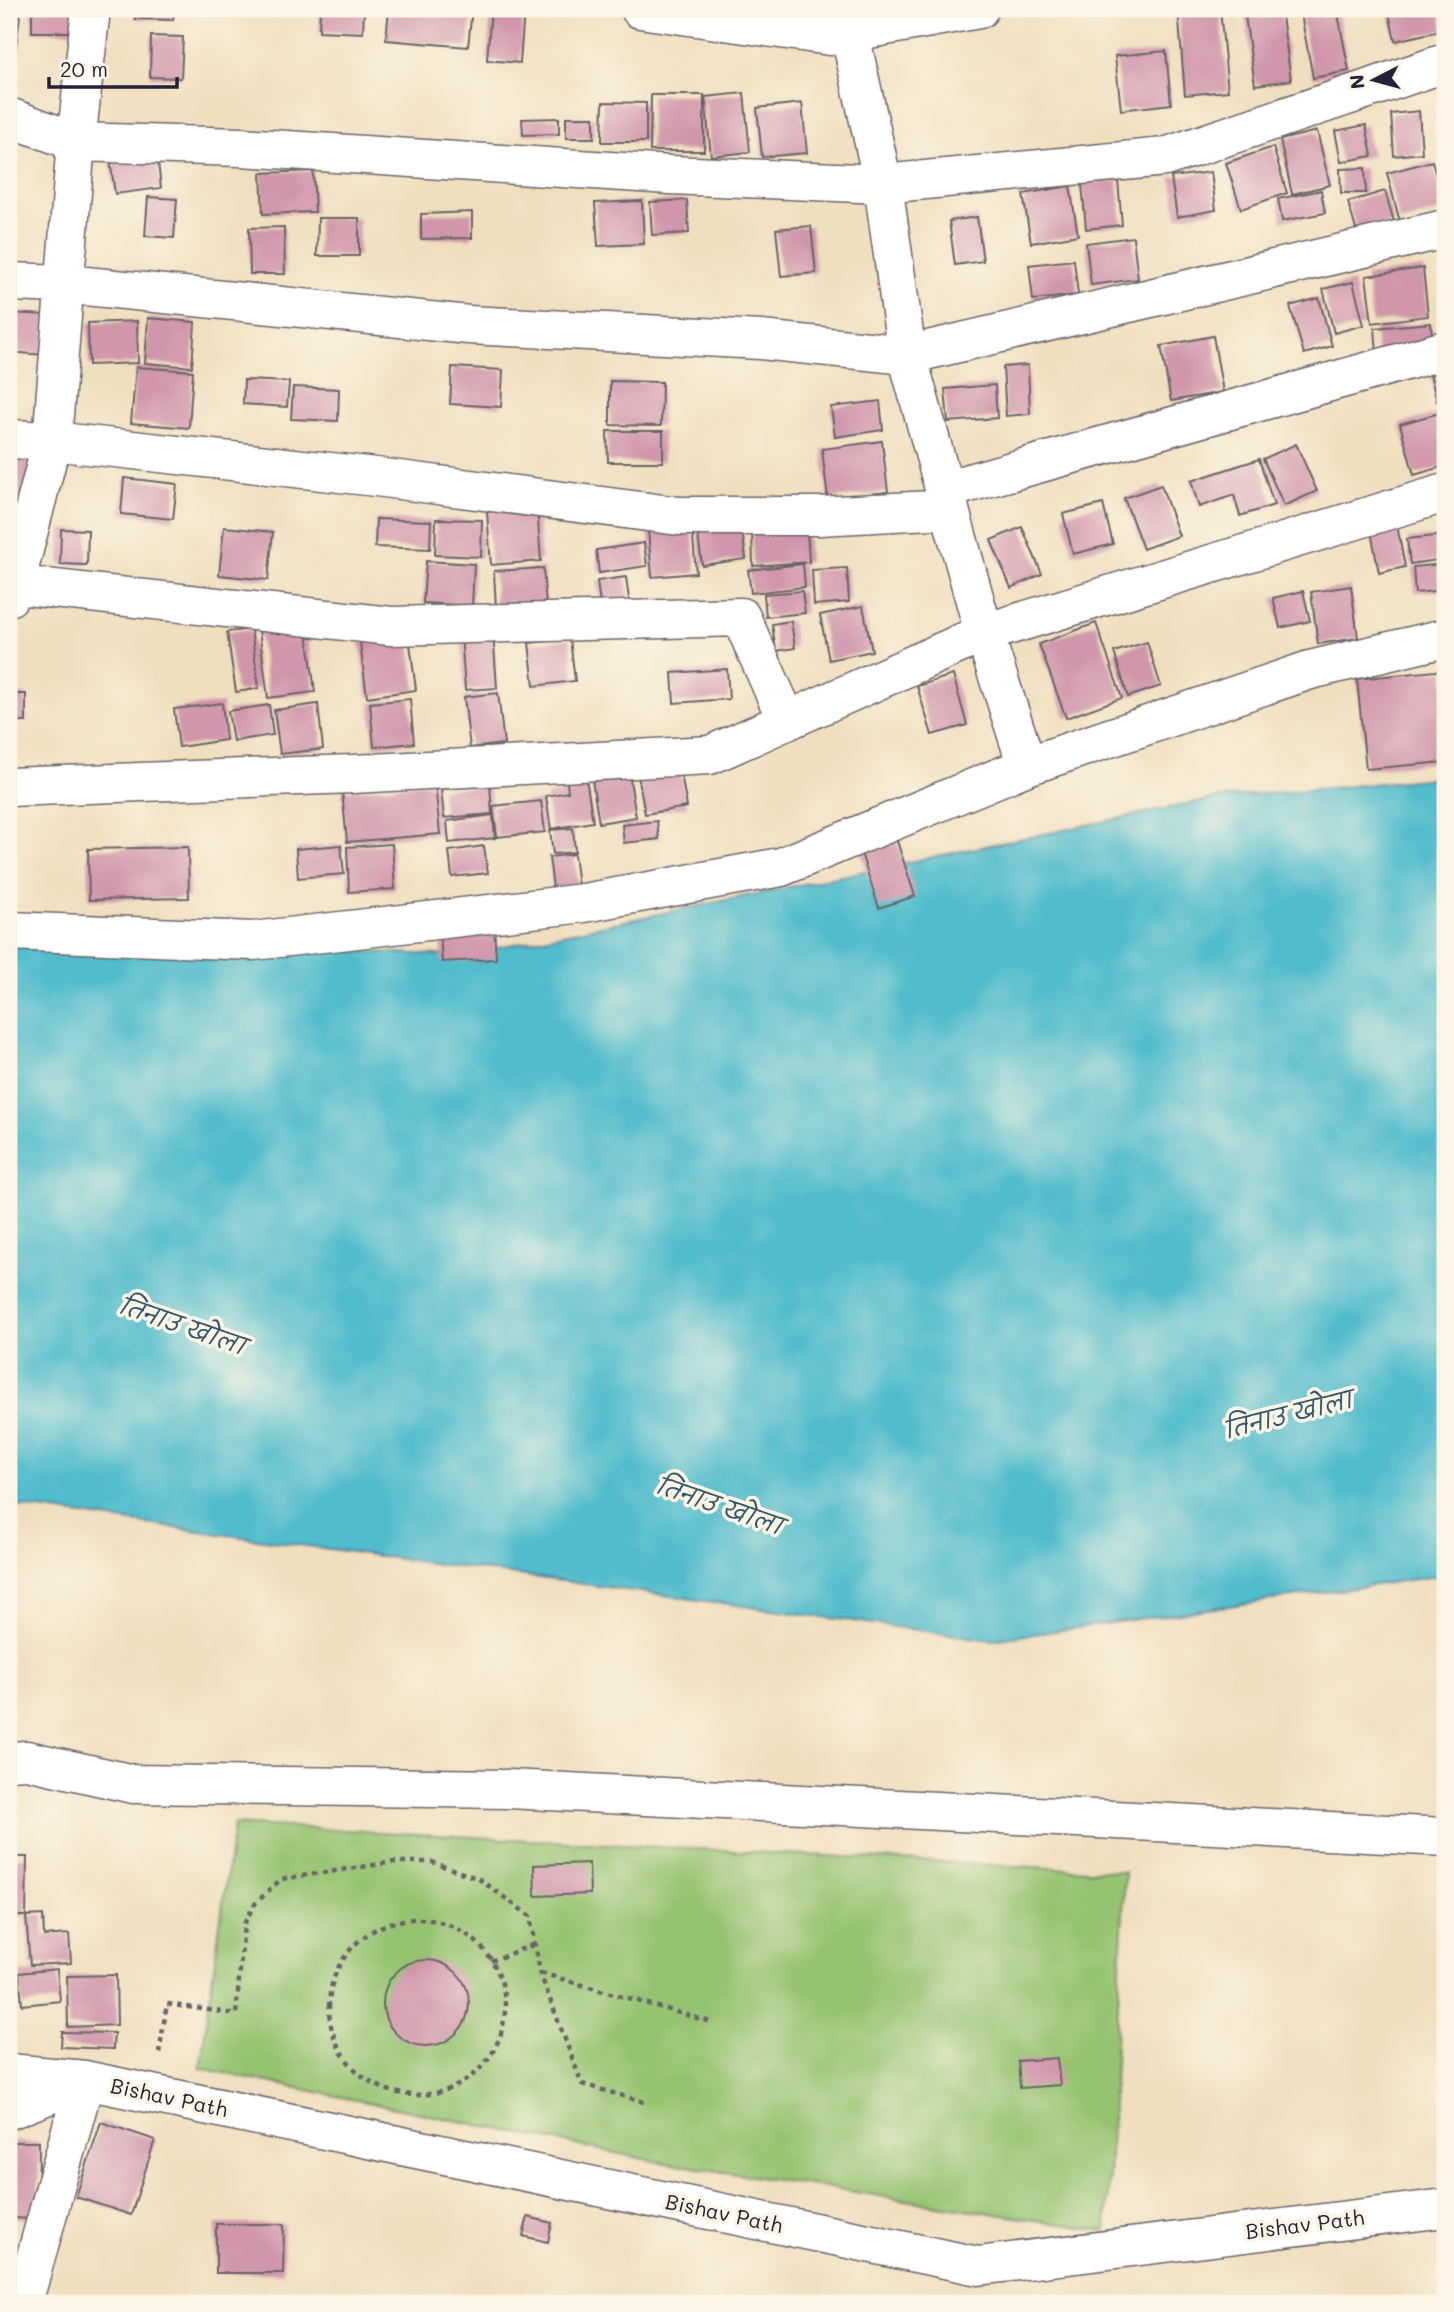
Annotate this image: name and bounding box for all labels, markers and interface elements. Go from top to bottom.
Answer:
scale bar [49,46,177,90]
north arrow [1338,46,1408,116]
text: 20 m [60,55,108,82]
text: N [1343,73,1370,90]
water label: तिनाउ खोला [115,1288,256,1363]
water label: तिनाउ खोला [1220,1380,1361,1444]
water label: तिनाउ खोला [652,1468,793,1543]
street label: Bishav Path [108,2071,231,2122]
street label: Bishav Path [663,2187,786,2238]
street label: Bishav Path [1244,2203,1366,2244]

